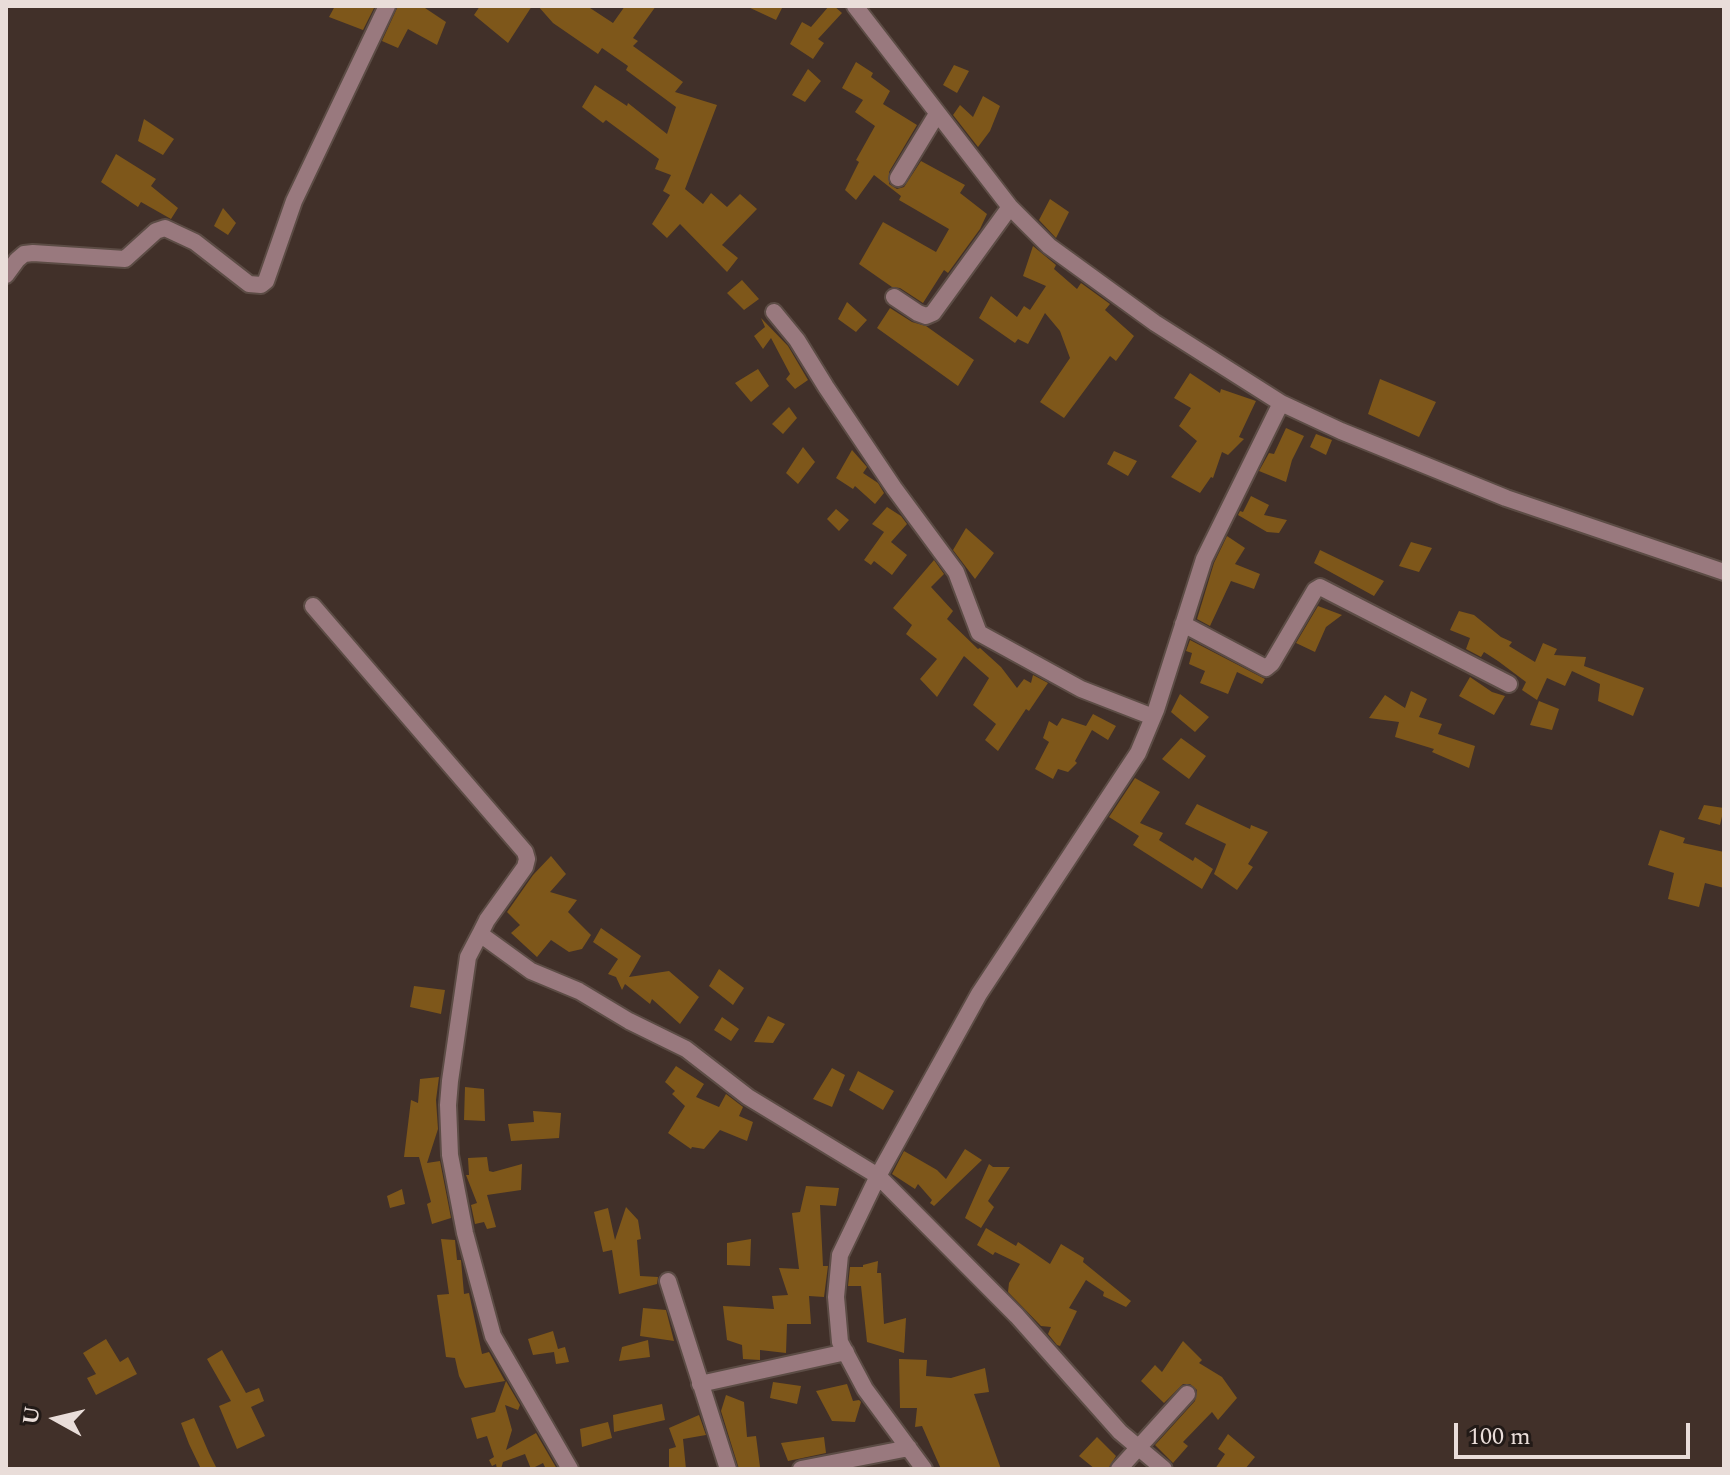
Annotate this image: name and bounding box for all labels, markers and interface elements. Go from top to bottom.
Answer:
north arrow [16,1379,96,1459]
text: U [14,1404,49,1427]
scale bar [1458,1407,1694,1457]
text: 100 m [1468,1419,1531,1455]

